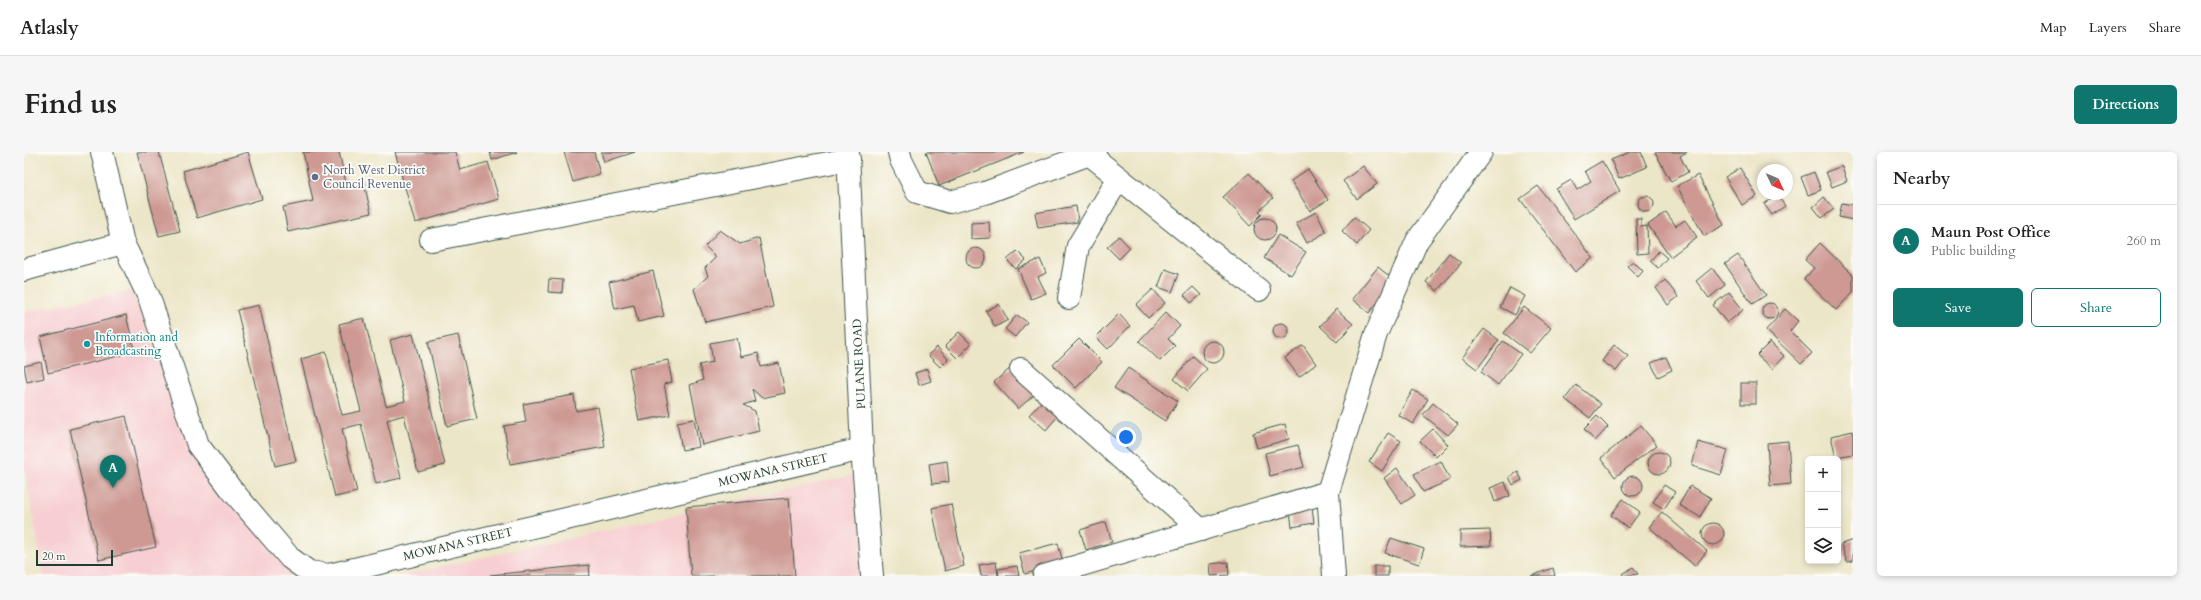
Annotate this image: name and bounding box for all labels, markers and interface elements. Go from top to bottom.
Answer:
text: Atlasly [20,15,79,41]
text: Map [2040,18,2067,37]
text: Layers [2089,18,2127,37]
text: Share [2149,18,2181,37]
text: Find us [24,85,117,123]
button: Directions [2074,85,2177,124]
place label: North West District Council Revenue [323,162,426,192]
north arrow [1757,164,1793,200]
text: Nearby [1893,167,1950,190]
marker: North West District Council Revenue [310,172,320,182]
text: Maun Post Office [1931,222,2051,242]
text: A [1901,232,1911,250]
text: 260 m [2127,232,2161,250]
text: Public building [1931,242,2016,260]
button: Save [1893,288,2023,327]
button: Share [2031,288,2161,327]
street label: PULANE ROAD [849,318,869,410]
place label: Information and Broadcasting [95,329,178,359]
marker: Information and Broadcasting [82,339,92,349]
your location [1116,427,1136,447]
street label: MOWANA STREET [717,450,830,490]
pin: A [100,455,126,488]
map controls [1805,456,1841,564]
button: + [1805,456,1841,492]
button: − [1805,492,1841,528]
street label: MOWANA STREET [402,524,515,564]
button: layers [1805,528,1841,564]
scale bar [36,548,113,567]
text: 20 m [42,549,66,564]

